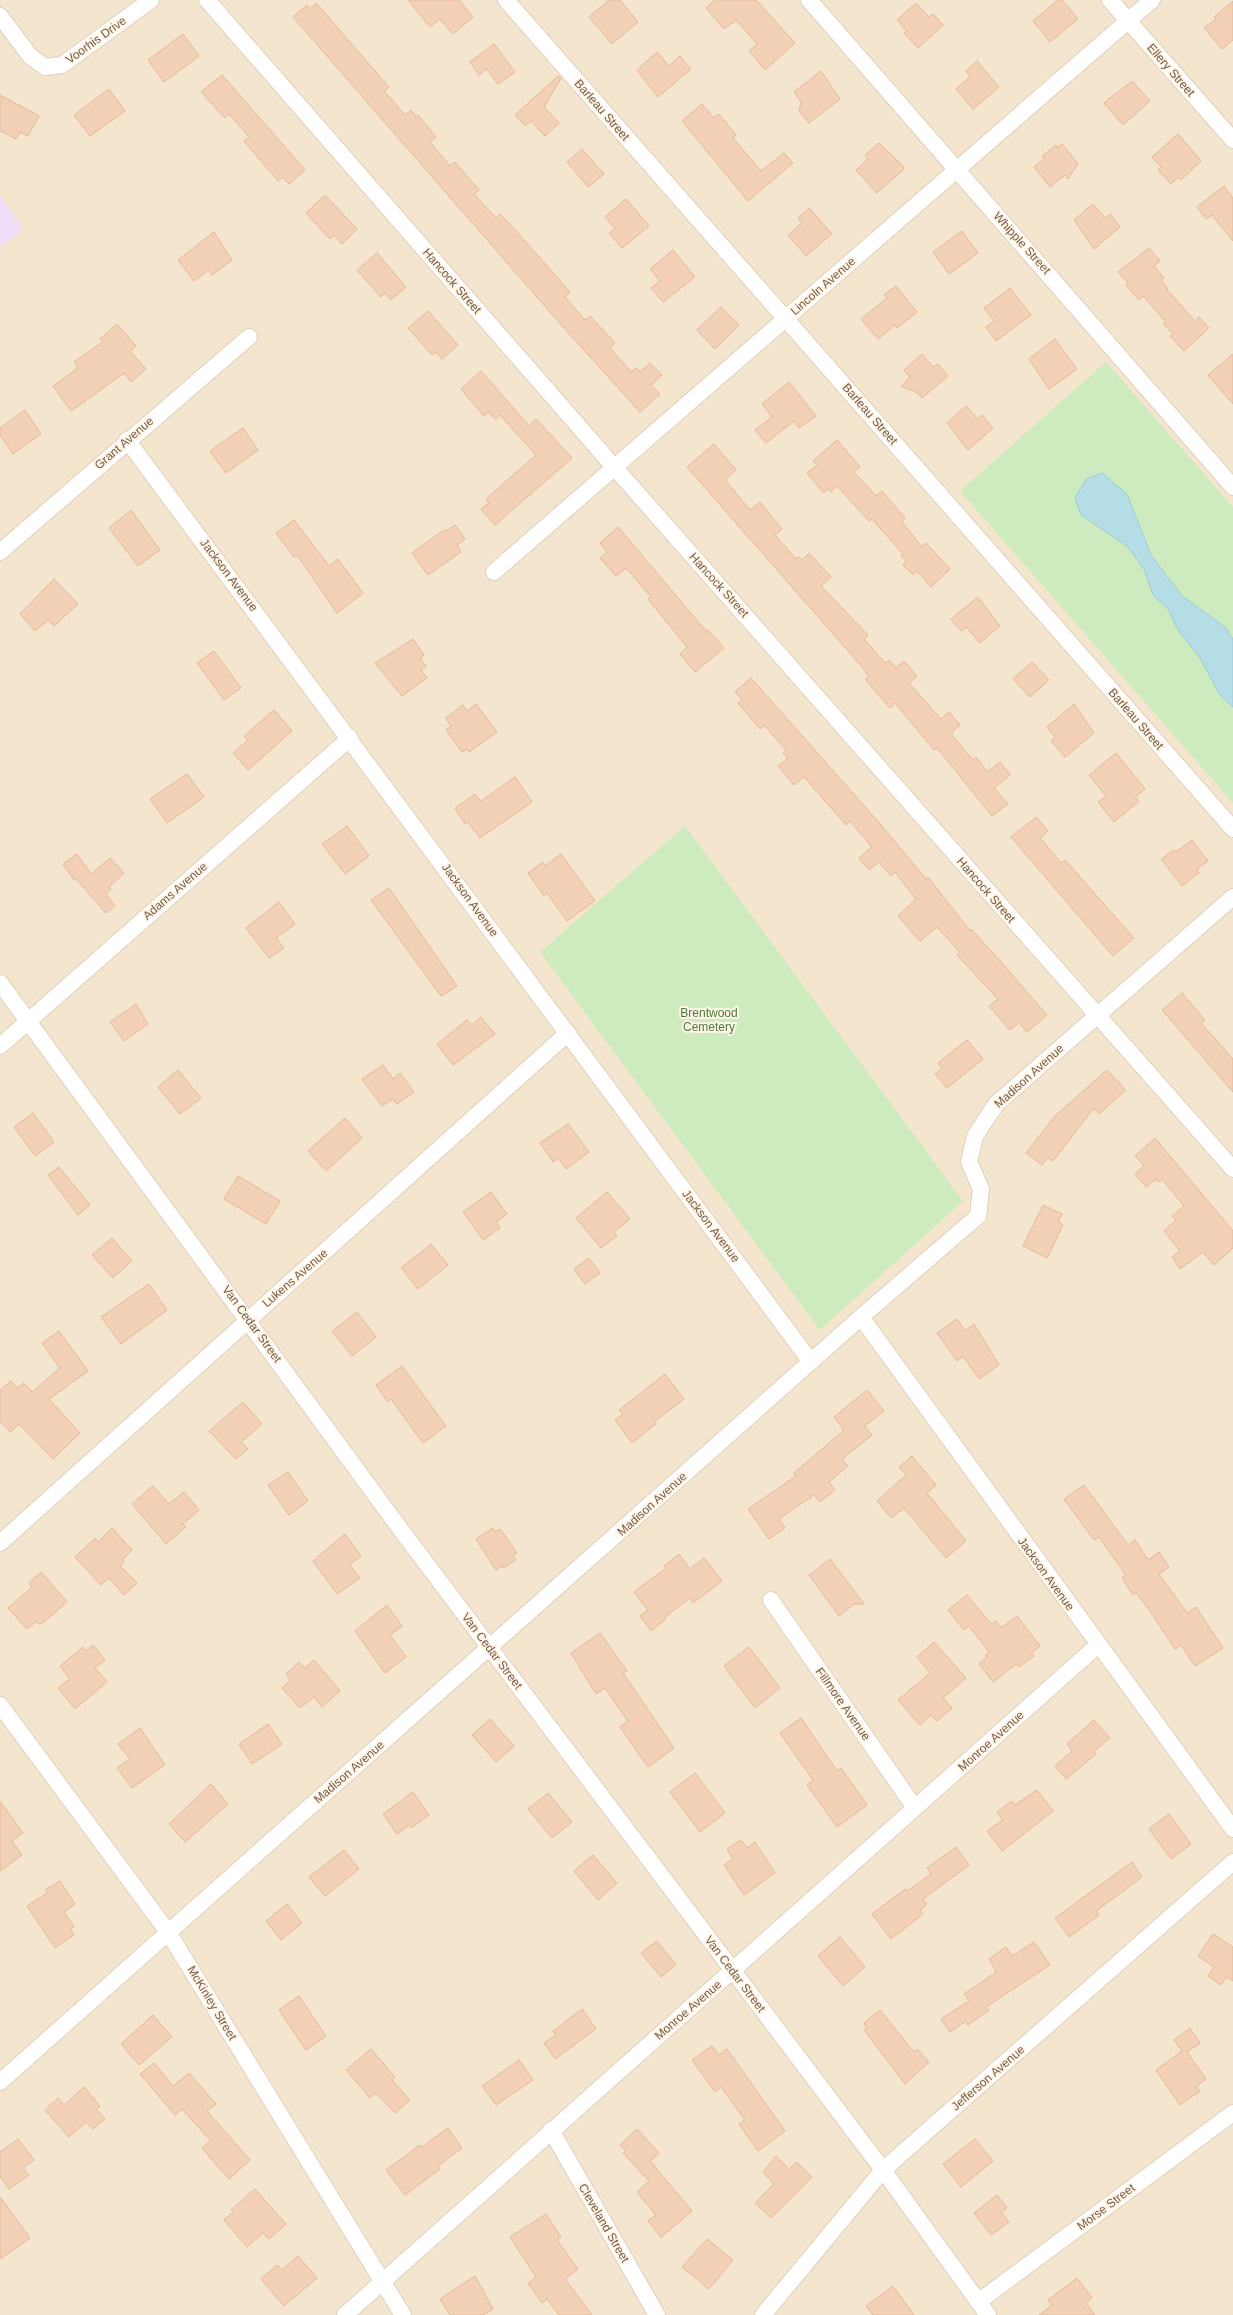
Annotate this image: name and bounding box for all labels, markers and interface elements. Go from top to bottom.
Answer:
street label: Voorhis Drive [63,13,129,67]
street label: Ellery Street [1144,41,1198,100]
street label: Barleau Street [572,76,633,144]
street label: Whipple Street [990,209,1054,277]
street label: Hancock Street [420,245,485,317]
street label: Lincoln Avenue [788,254,858,318]
street label: Barleau Street [840,380,901,448]
street label: Grant Avenue [92,414,156,472]
street label: Jackson Avenue [197,536,261,614]
street label: Hancock Street [686,550,752,621]
street label: Barleau Street [1106,685,1167,753]
street label: Hancock Street [954,854,1019,926]
street label: Adams Avenue [140,859,210,923]
street label: Jackson Avenue [439,861,501,940]
park label: Brentwood Cemetery [680,1006,738,1034]
street label: Madison Avenue [991,1041,1067,1111]
street label: Jackson Avenue [679,1187,743,1265]
street label: Lukens Avenue [260,1246,331,1310]
street label: Van Cedar Street [219,1283,285,1366]
street label: Madison Avenue [614,1469,690,1539]
street label: Jackson Avenue [1015,1535,1077,1614]
street label: Van Cedar Street [459,1610,526,1692]
street label: Fillmore Avenue [813,1665,874,1743]
street label: Monroe Avenue [955,1708,1027,1774]
street label: Madison Avenue [311,1737,387,1806]
street label: Van Cedar Street [702,1933,769,2015]
street label: McKinley Street [184,1963,240,2043]
street label: Monroe Avenue [652,1977,724,2043]
street label: Jefferson Avenue [949,2042,1028,2114]
street label: Morse Street [1074,2180,1138,2233]
street label: Cleveland Street [576,2181,633,2265]

